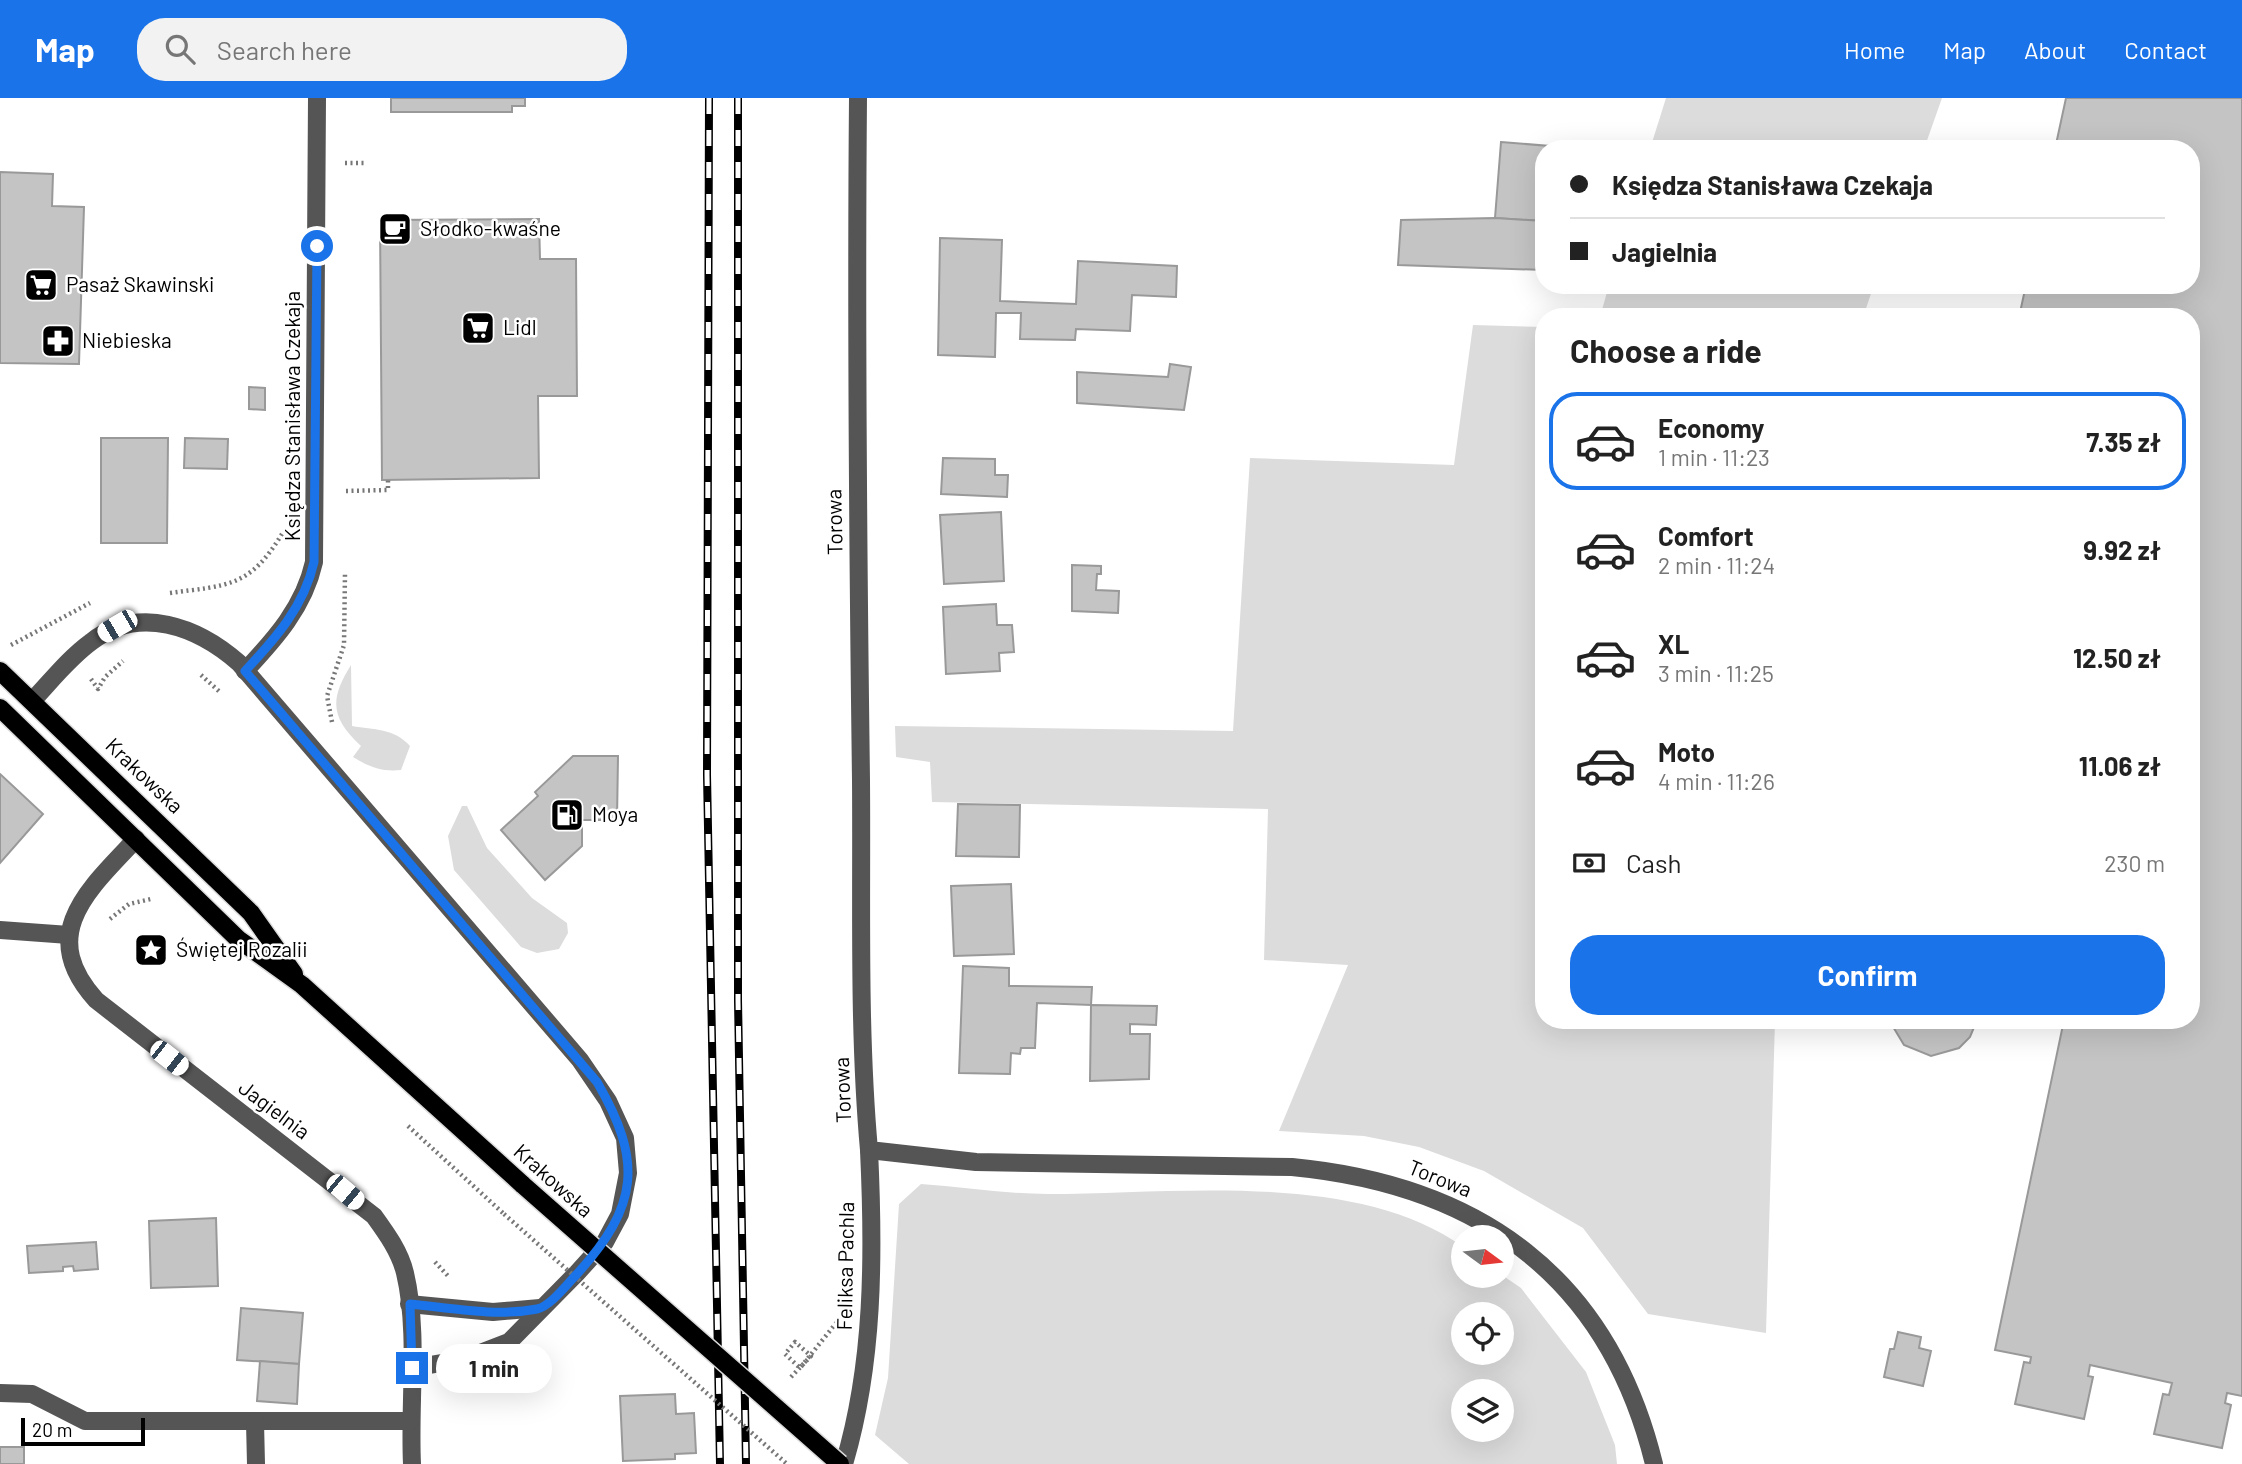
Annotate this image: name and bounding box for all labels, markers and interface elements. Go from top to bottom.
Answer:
search box [137,18,627,81]
text: Map [35,29,95,69]
icon: search [161,30,199,68]
text: Search here [217,34,352,65]
text: Home [1844,35,1905,64]
text: Map [1943,35,1986,64]
text: About [2024,35,2086,64]
text: Contact [2124,35,2207,64]
text: Księdza Stanisława Czekaja [1612,169,1933,200]
cafe icon: Słodko-kwaśne [376,210,414,248]
place label: Słodko-kwaśne [420,215,561,240]
route start [301,230,333,262]
text: Jagielnia [1612,236,1717,267]
supermarket icon: Pasaż Skawinski [22,266,60,304]
place label: Pasaż Skawinski [66,271,214,296]
street label: Księdza Stanisława Czekaja [279,291,304,541]
supermarket icon: Lidl [459,309,497,347]
place label: Lidl [503,314,537,339]
pharmacy icon: Niebieska [39,322,77,360]
place label: Niebieska [82,327,172,352]
text: Choose a ride [1570,331,1762,369]
icon: car [1574,410,1637,473]
text: Economy [1658,412,1764,443]
text: 7.35 zł [2086,426,2161,457]
text: 1 min · 11:23 [1658,443,1770,471]
street label: Torowa [820,489,847,555]
icon: car [1574,518,1637,581]
text: Comfort [1658,520,1754,551]
text: 9.92 zł [2083,534,2161,565]
text: 2 min · 11:24 [1658,551,1775,579]
car [94,606,141,646]
icon: car [1574,626,1637,689]
text: XL [1658,628,1689,659]
text: 12.50 zł [2073,642,2161,673]
text: 3 min · 11:25 [1658,659,1774,687]
street label: Krakowska [101,732,189,818]
icon: car [1574,734,1637,797]
text: Moto [1658,736,1715,767]
text: 11.06 zł [2079,750,2161,781]
text: 4 min · 11:26 [1658,767,1775,795]
fuel station icon: Moya [548,796,586,834]
place label: Moya [592,801,638,826]
icon: cash [1570,844,1608,882]
text: Cash [1626,847,1681,878]
text: 230 m [2104,849,2165,877]
place icon: Świętej Rozalii [132,931,170,969]
button: Confirm [1570,935,2165,1015]
place label: Świętej Rozalii [176,936,308,961]
car [146,1037,193,1079]
street label: Torowa [828,1057,855,1124]
street label: Jagielnia [234,1074,316,1144]
street label: Krakowska [509,1138,599,1222]
street label: Torowa [1405,1154,1476,1202]
car [323,1170,368,1214]
street label: Feliksa Pachla [831,1201,858,1331]
north arrow [1451,1225,1514,1288]
map controls [1451,1225,1514,1442]
button: locate [1451,1302,1514,1365]
callout: 1 min [436,1344,552,1392]
route end [396,1352,428,1384]
text: 1 min [469,1354,519,1382]
button: layers [1451,1379,1514,1442]
scale bar [21,1415,145,1447]
text: 20 m [32,1418,72,1441]

